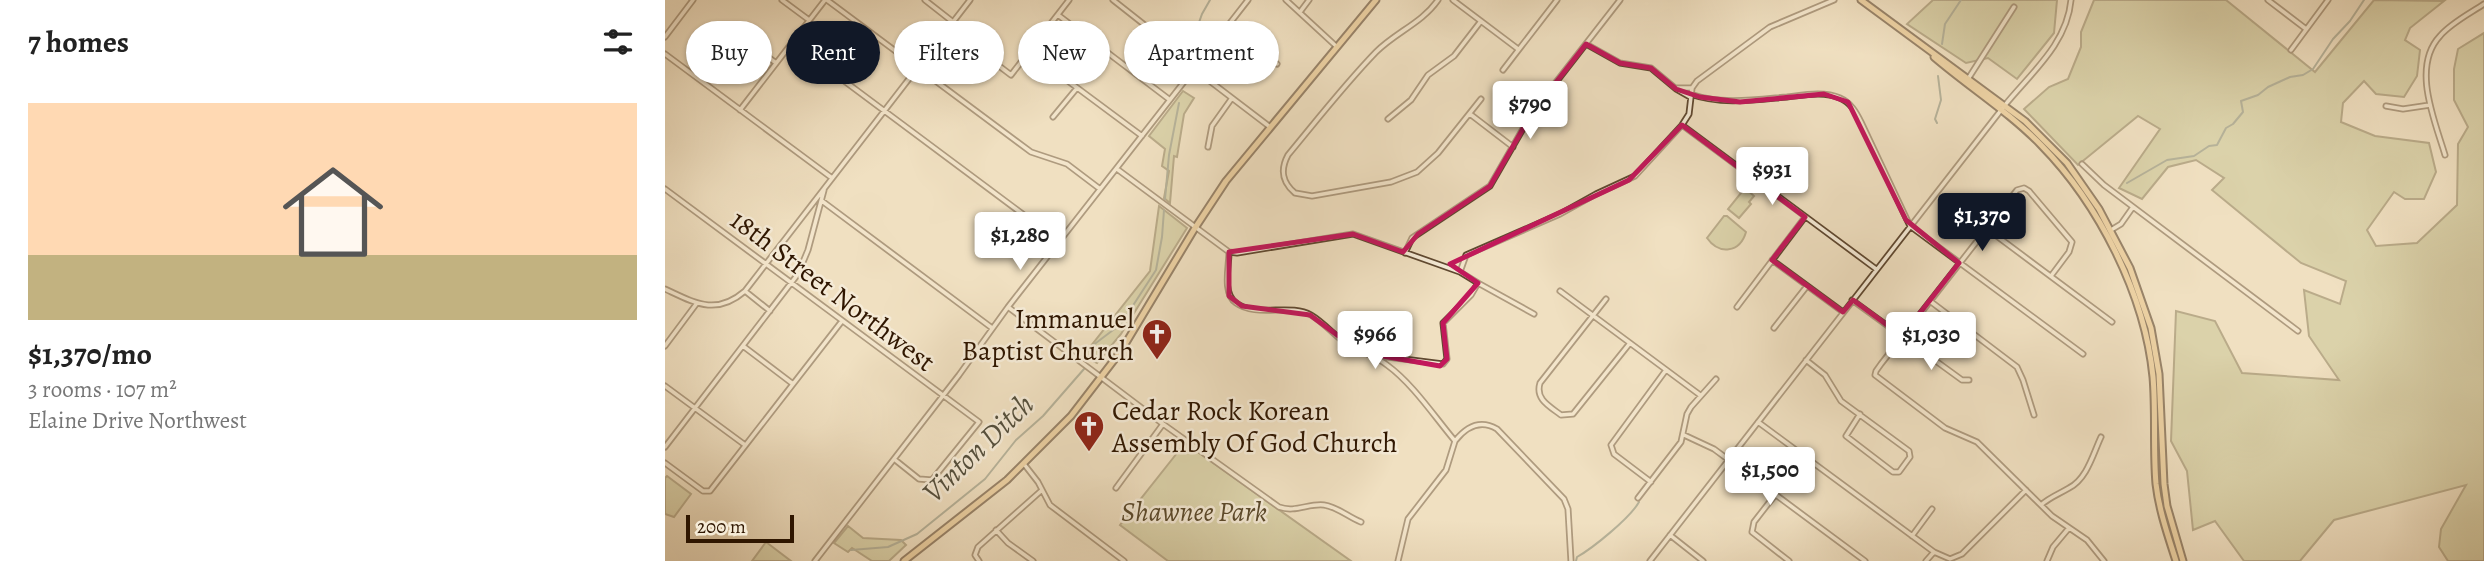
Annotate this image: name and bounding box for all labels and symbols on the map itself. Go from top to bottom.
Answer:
pin: $790 [1489,82,1571,141]
pin: $931 [1731,148,1813,207]
pin: $1,370 [1925,194,2039,253]
street label: 18th Street Northwest [722,201,943,380]
pin: $1,280 [963,212,1077,272]
place label: Immanuel Baptist Church [961,300,1134,370]
pin: $966 [1334,312,1416,371]
pin: $1,030 [1874,312,1988,372]
church icon: Immanuel Baptist Church [1140,317,1174,361]
water label: Vinton Ditch [913,385,1043,511]
place label: Cedar Rock Korean Assembly Of God Church [1111,392,1398,462]
church icon: Cedar Rock Korean Assembly Of God Church [1072,409,1106,453]
pin: $1,500 [1713,448,1827,507]
park label: Shawnee Park [1121,493,1267,531]
scale bar [686,512,795,544]

